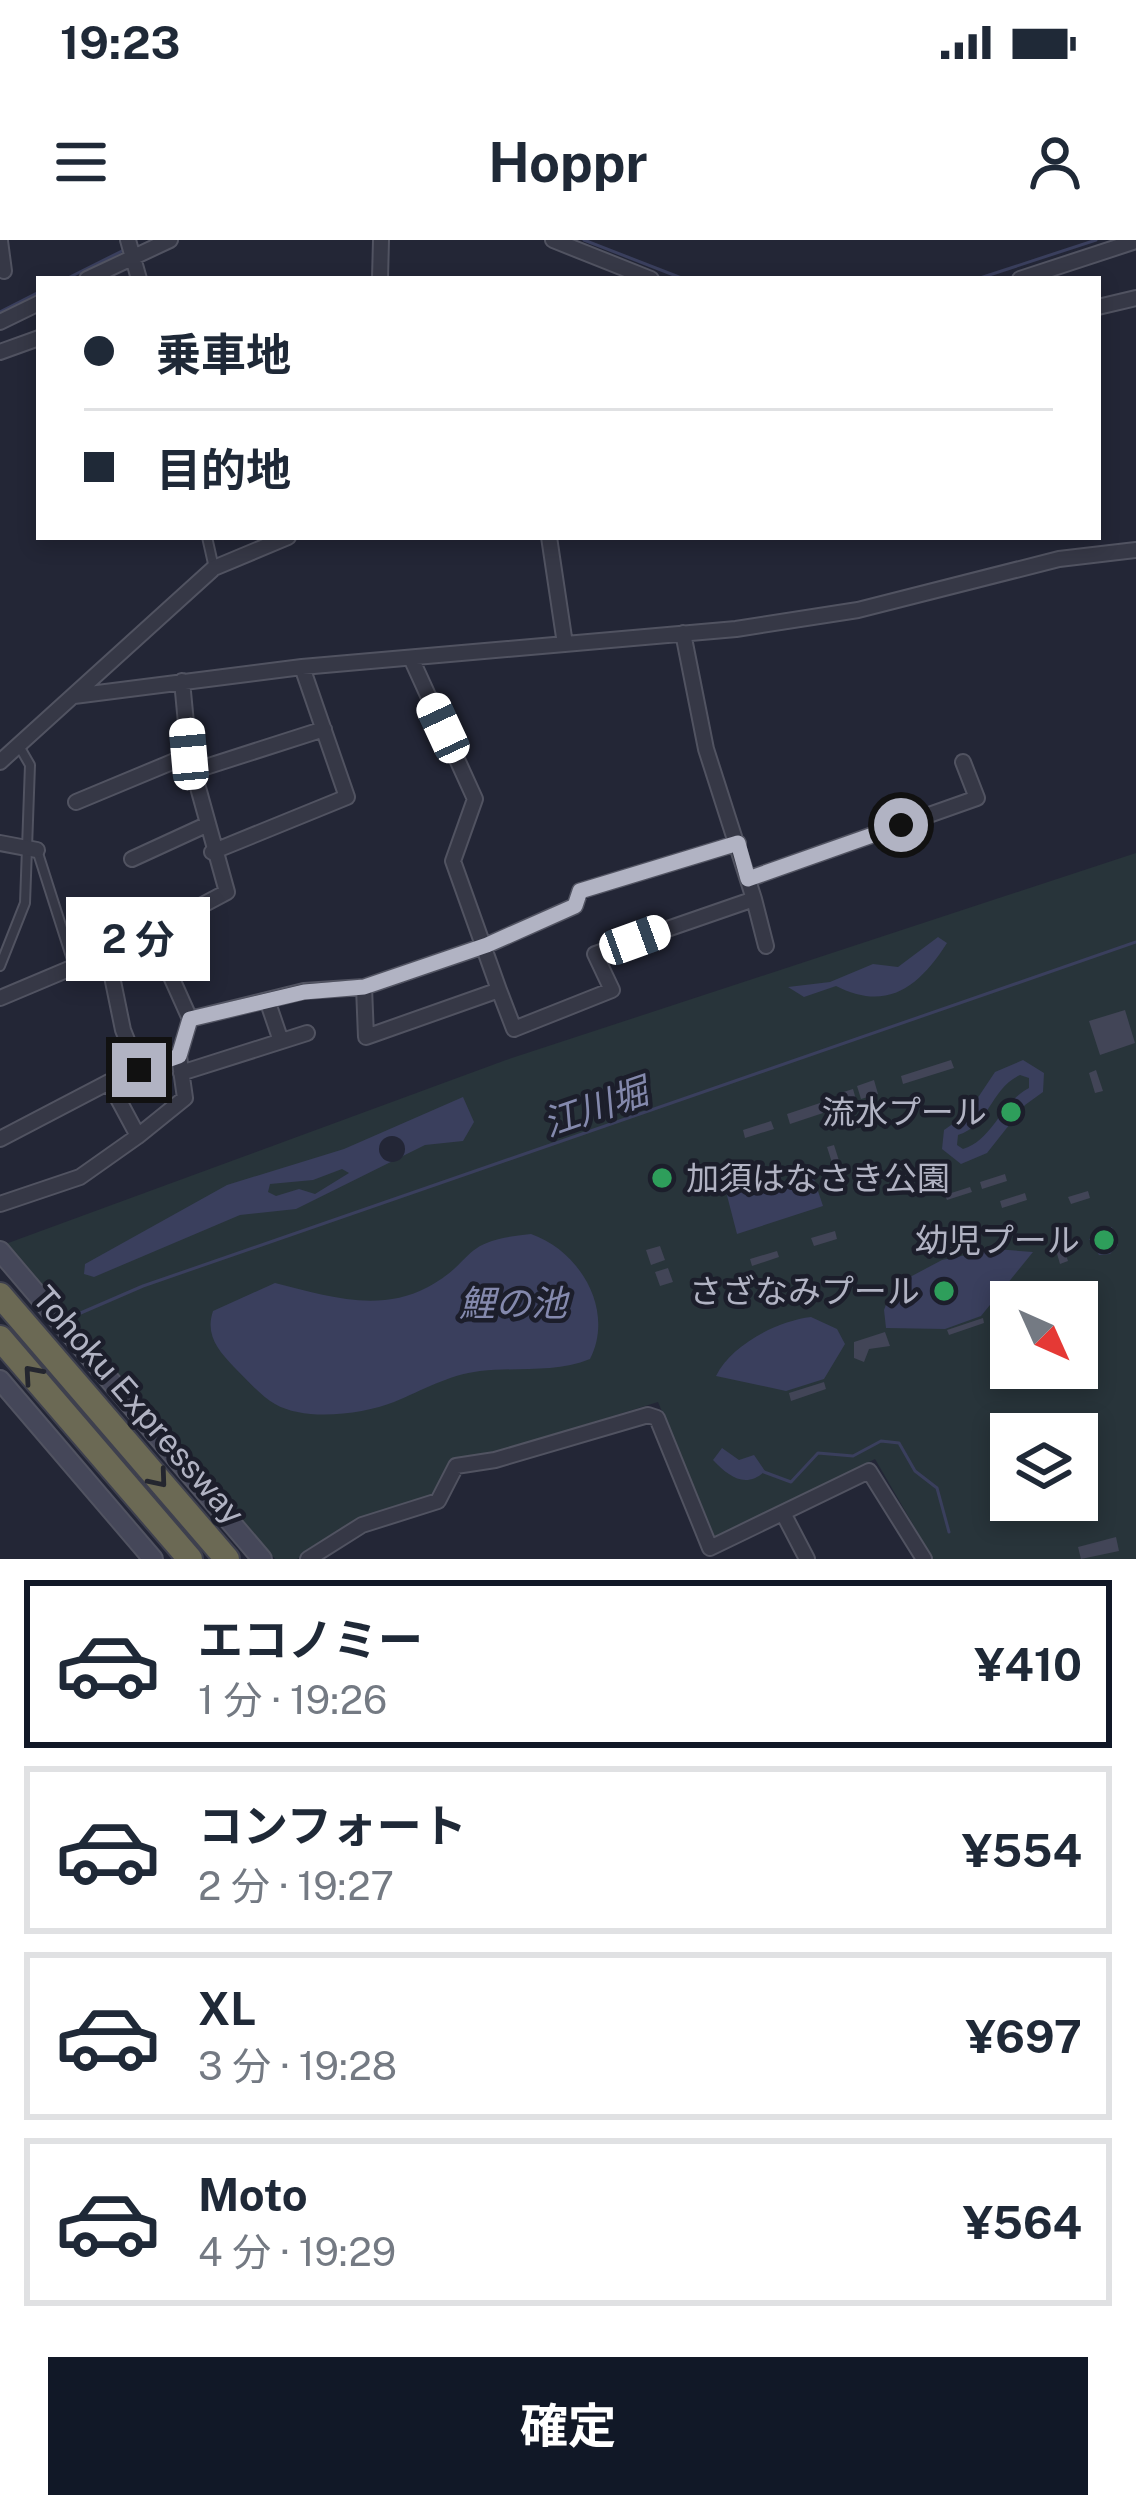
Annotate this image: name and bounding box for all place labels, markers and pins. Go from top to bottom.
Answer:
place label: 流水プール [822,1093,987,1131]
marker: 流水プール [998,1099,1024,1125]
place label: 加須はなさき公園 [686,1159,950,1197]
marker: 加須はなさき公園 [649,1165,675,1191]
place label: 幼児プール [915,1221,1080,1259]
marker: 幼児プール [1091,1227,1117,1253]
place label: さざなみプール [689,1272,920,1310]
marker: さざなみプール [931,1278,957,1304]

